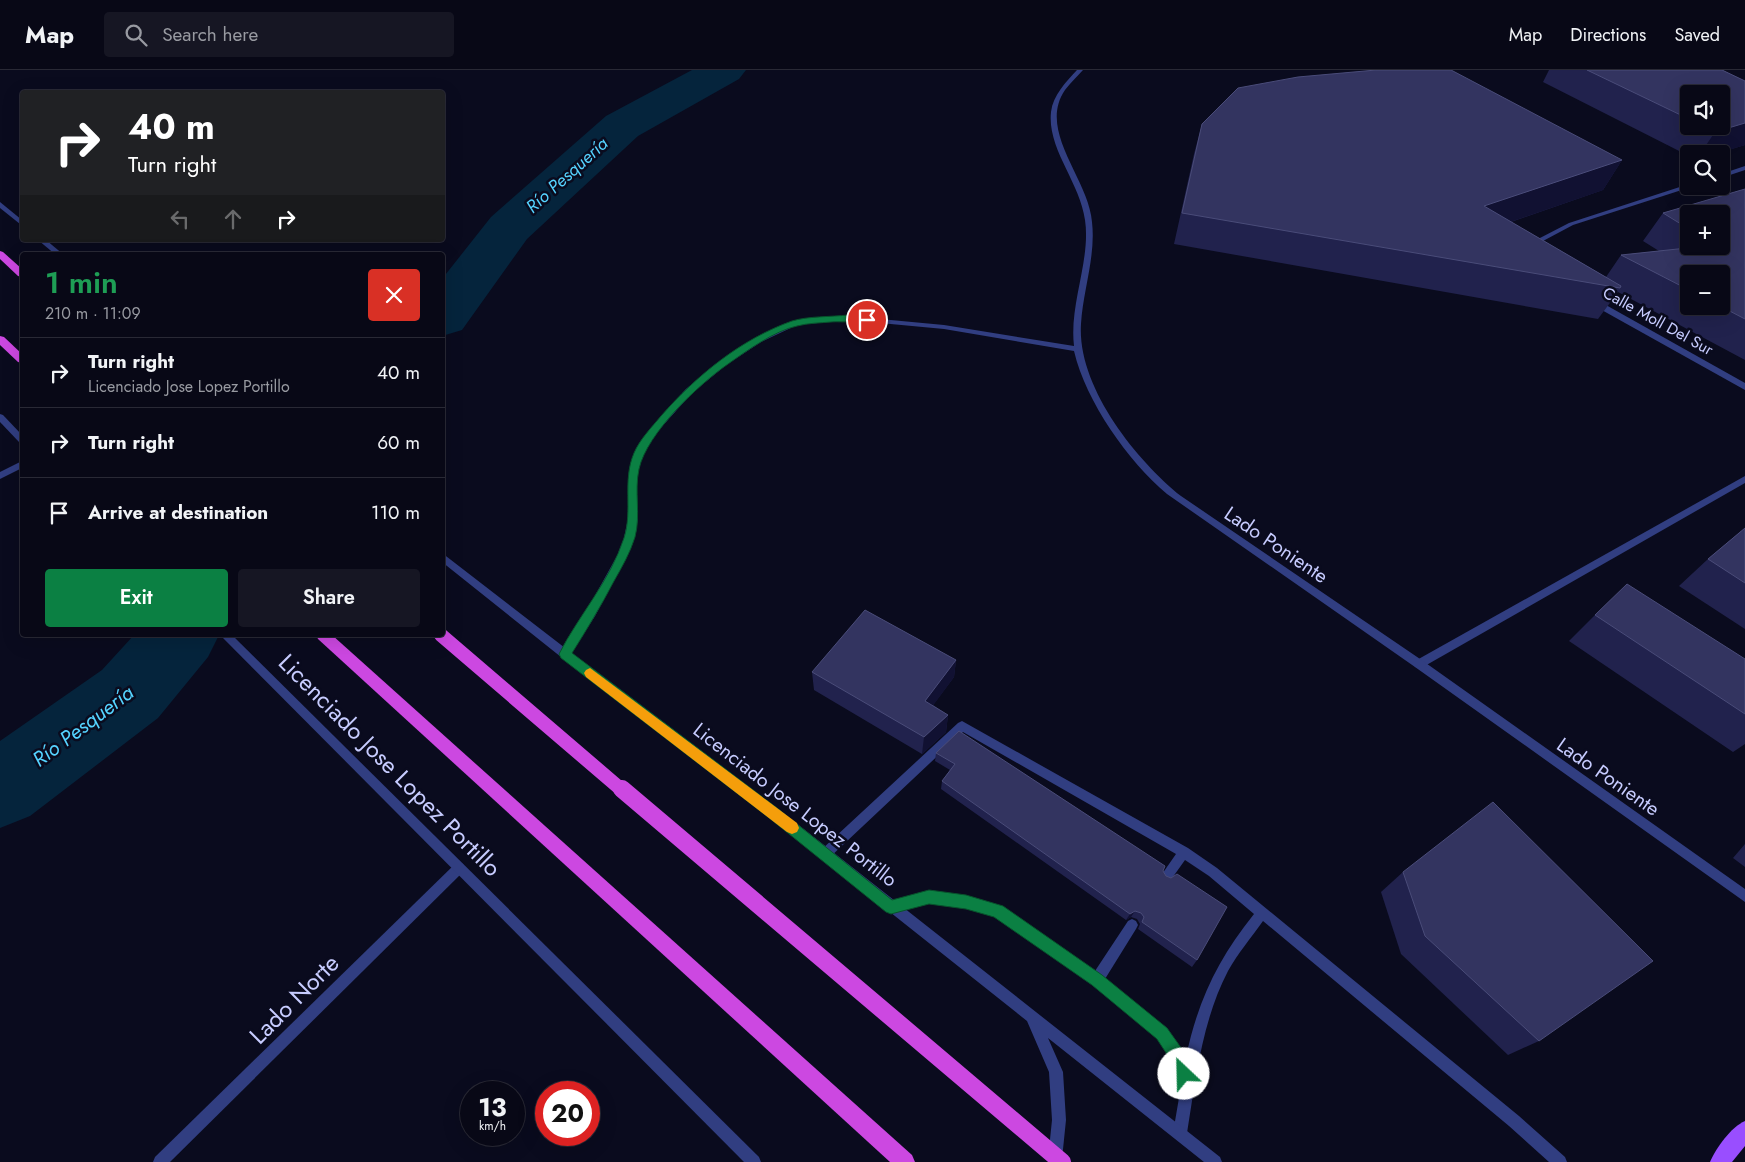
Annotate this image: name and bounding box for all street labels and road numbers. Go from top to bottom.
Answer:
street label: Calle Moll Del Sur [1599,281,1718,361]
street label: Lado Poniente [1218,499,1334,591]
street label: Licenciado Jose Lopez Portillo [271,646,509,884]
street label: Licenciado Jose Lopez Portillo [687,716,903,894]
street label: Lado Poniente [1551,731,1665,823]
street label: Lado Norte [241,946,347,1052]

